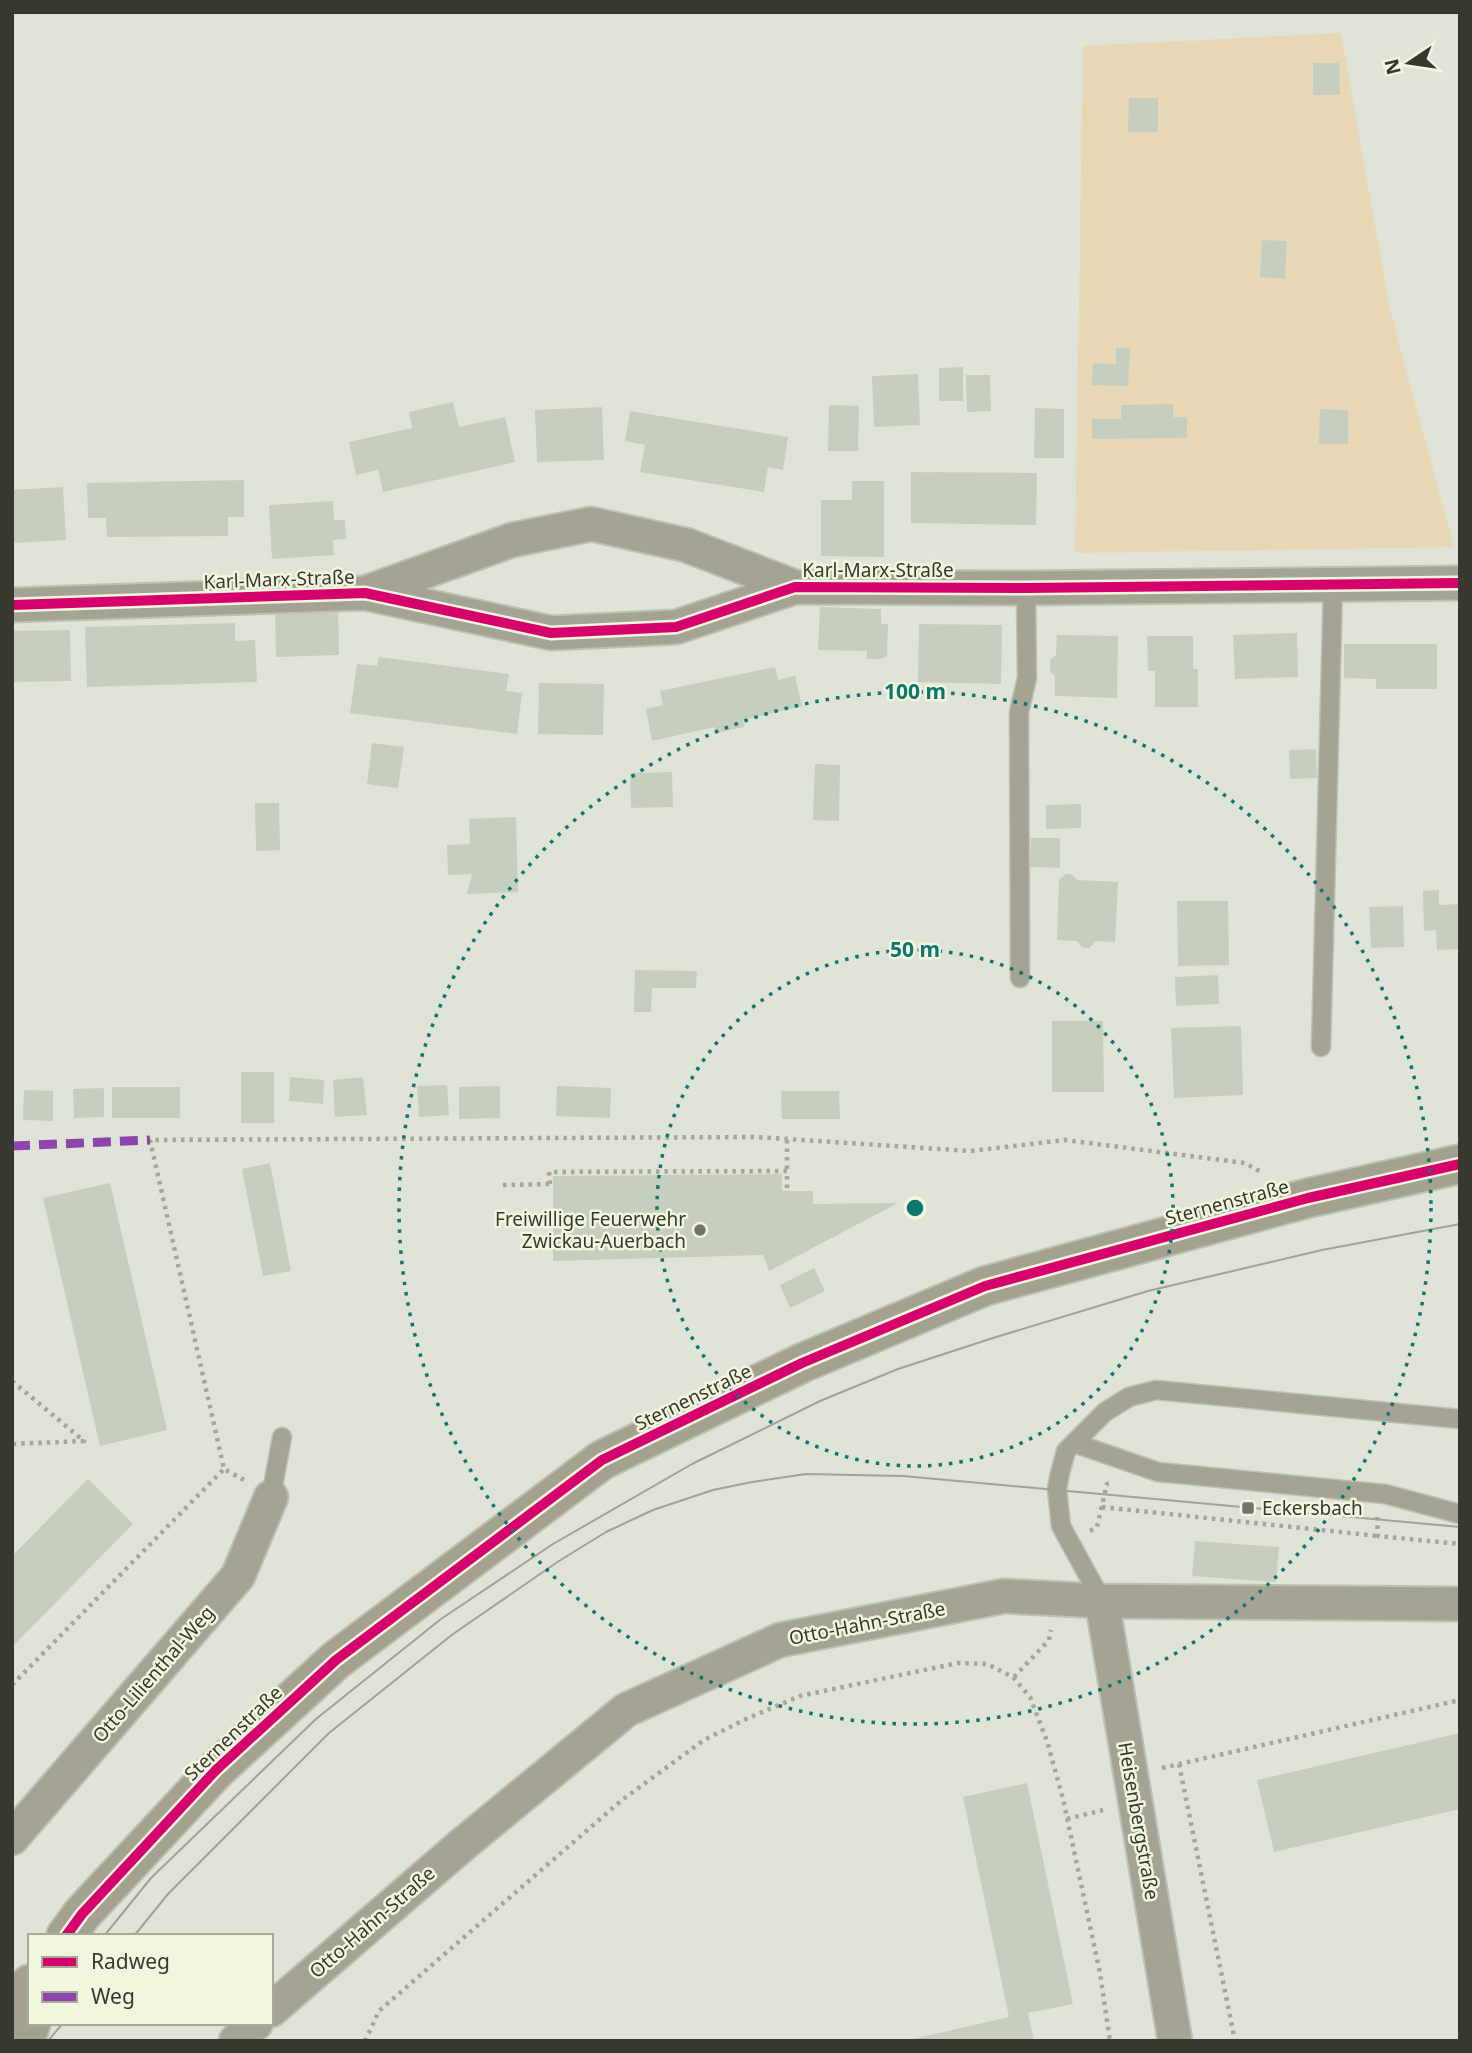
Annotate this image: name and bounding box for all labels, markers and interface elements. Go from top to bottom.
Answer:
north arrow [1374,28,1444,98]
text: N [1378,56,1407,77]
street label: Karl-Marx-Straße [802,557,954,583]
street label: Karl-Marx-Straße [203,563,355,595]
text: 100 m [884,677,946,705]
text: 50 m [890,935,940,963]
street label: Sternenstraße [1162,1173,1292,1231]
centre of rings [903,1196,927,1220]
place label: Freiwillige Feuerwehr Zwickau-Auerbach [495,1206,686,1254]
marker: Freiwillige Feuerwehr Zwickau-Auerbach [692,1222,708,1238]
street label: Sternenstraße [630,1358,756,1436]
place label: Eckersbach [1262,1495,1363,1521]
marker: Eckersbach [1240,1500,1256,1516]
street label: Otto-Hahn-Straße [787,1595,947,1651]
street label: Otto-Lilienthal-Weg [86,1600,220,1748]
street label: Sternenstraße [178,1680,288,1786]
street label: Heisenbergstraße [1112,1740,1166,1902]
street label: Otto-Hahn-Straße [304,1860,440,1984]
legend [28,1934,273,2025]
text: Radweg [91,1947,170,1975]
text: Weg [91,1982,135,2010]

